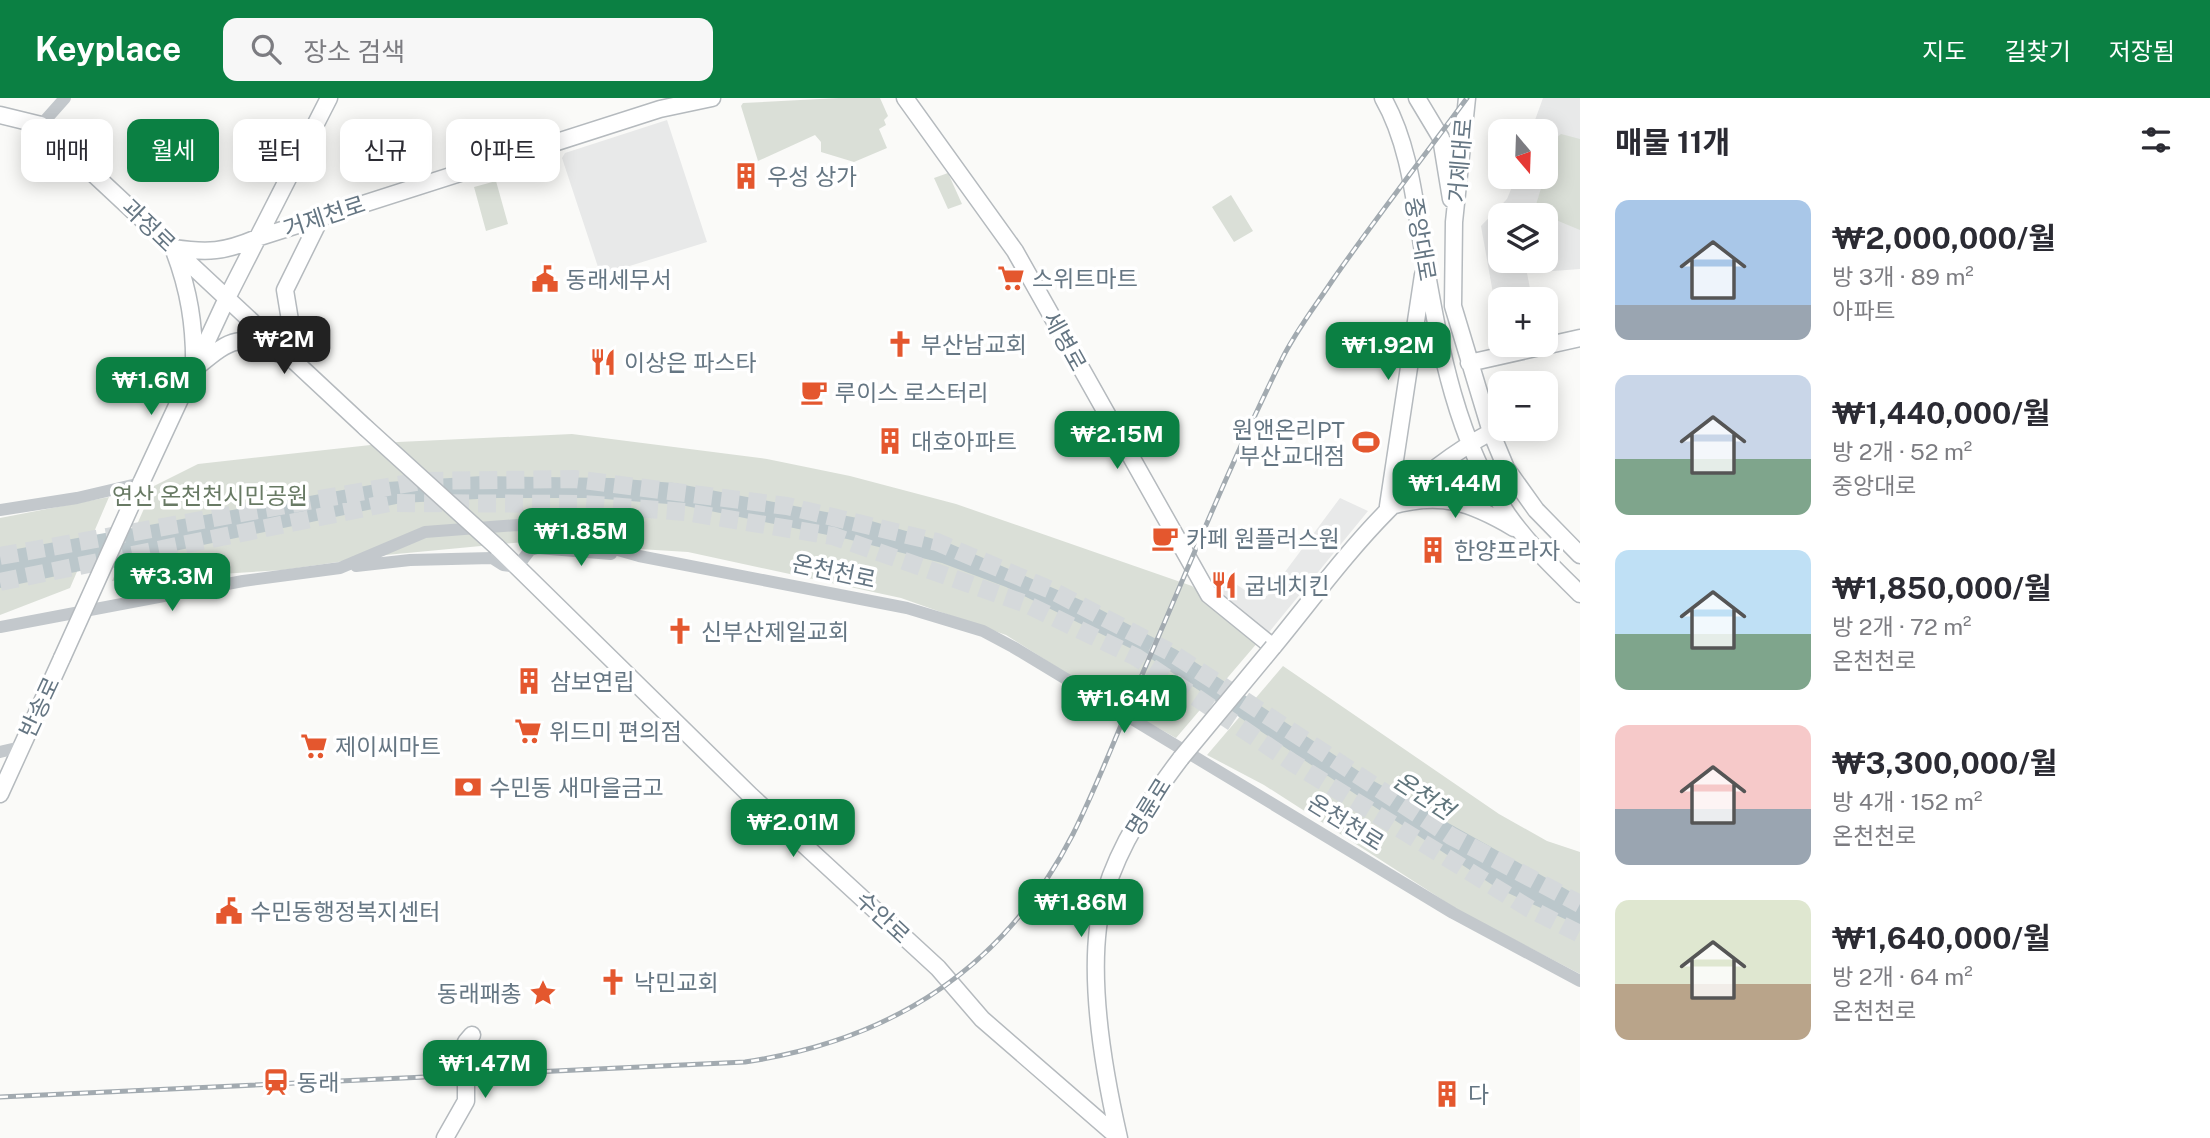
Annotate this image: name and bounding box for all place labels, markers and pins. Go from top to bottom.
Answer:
building icon: 우성 상가 [731,161,761,191]
place label: 우성 상가 [767,163,857,190]
supermarket icon: 스위트마트 [996,263,1026,293]
public building icon: 동래세무서 [530,264,560,294]
place label: 스위트마트 [1032,265,1138,292]
place label: 동래세무서 [566,266,672,293]
pin: ₩2M [250,316,318,376]
pin: ₩1.92M [1331,322,1445,382]
church icon: 부산남교회 [885,329,915,359]
place label: 부산남교회 [921,331,1027,358]
restaurant icon: 이상은 파스타 [588,347,618,377]
place label: 이상은 파스타 [624,349,757,376]
pin: ₩1.6M [102,358,200,417]
cafe icon: 루이스 로스터리 [799,377,829,407]
place label: 루이스 로스터리 [835,379,989,406]
pin: ₩2.15M [1060,412,1174,471]
place label: 원앤온리PT 부산교대점 [1232,416,1345,469]
building icon: 대호아파트 [875,426,905,456]
sports icon: 원앤온리PT 부산교대점 [1351,427,1381,457]
place label: 대호아파트 [911,428,1017,455]
pin: ₩1.44M [1398,460,1512,520]
pin: ₩1.85M [524,508,638,568]
cafe icon: 카페 원플러스원 [1150,523,1180,553]
place label: 카페 원플러스원 [1186,525,1340,552]
building icon: 한양프라자 [1418,535,1448,565]
place label: 한양프라자 [1454,537,1560,564]
pin: ₩3.3M [123,554,221,613]
restaurant icon: 굽네치킨 [1209,570,1239,600]
place label: 굽네치킨 [1245,572,1330,599]
church icon: 신부산제일교회 [665,616,695,646]
place label: 신부산제일교회 [701,618,849,645]
building icon: 삼보연립 [514,666,544,696]
place label: 삼보연립 [550,668,635,695]
pin: ₩1.64M [1067,676,1181,735]
supermarket icon: 위드미 편의점 [513,716,543,746]
place label: 위드미 편의점 [549,718,682,745]
supermarket icon: 제이씨마트 [299,731,329,761]
place label: 제이씨마트 [335,733,441,760]
bank icon: 수민동 새마을금고 [453,772,483,802]
place label: 수민동 새마을금고 [489,774,664,801]
pin: ₩2.01M [736,800,850,859]
pin: ₩1.86M [1024,880,1138,939]
public building icon: 수민동행정복지센터 [214,896,244,926]
place label: 수민동행정복지센터 [250,898,440,925]
church icon: 낙민교회 [598,967,628,997]
place label: 낙민교회 [634,969,719,996]
place icon: 동래패총 [528,978,558,1008]
place label: 동래패총 [437,980,522,1007]
pin: ₩1.47M [428,1040,542,1100]
station icon: 동래 [261,1067,291,1097]
place label: 동래 [297,1069,339,1096]
building icon: 다 [1432,1079,1462,1109]
place label: 다 [1468,1081,1489,1108]

